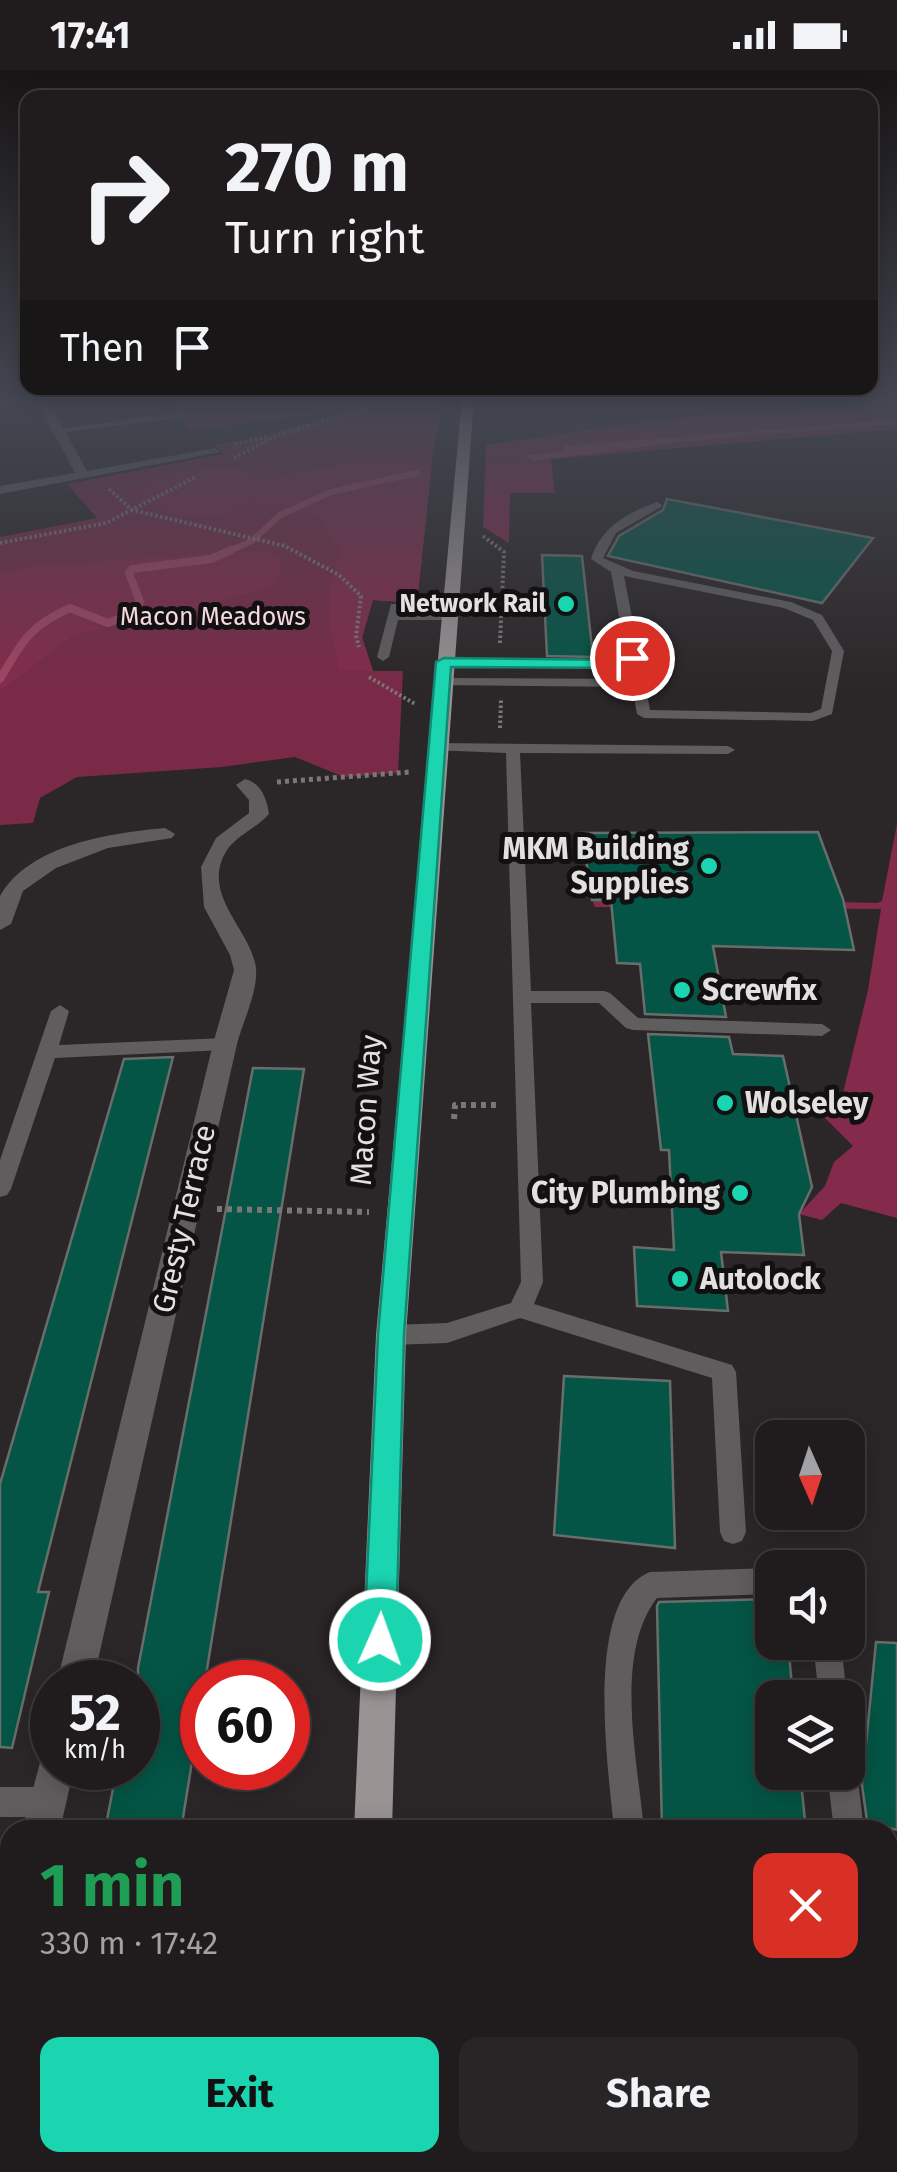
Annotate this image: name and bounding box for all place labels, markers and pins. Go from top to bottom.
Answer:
place label: Network Rail [400,589,547,619]
marker: Network Rail [555,593,577,615]
pin [590,616,675,701]
place label: MKM Building Supplies [503,831,689,901]
marker: MKM Building Supplies [698,855,720,877]
place label: Screwfix [702,972,818,1008]
marker: Screwfix [671,979,693,1001]
place label: Wolseley [745,1085,869,1121]
marker: Wolseley [714,1092,736,1114]
place label: City Plumbing [531,1175,720,1211]
marker: City Plumbing [729,1182,751,1204]
place label: Autolock [699,1261,821,1297]
marker: Autolock [669,1268,691,1290]

